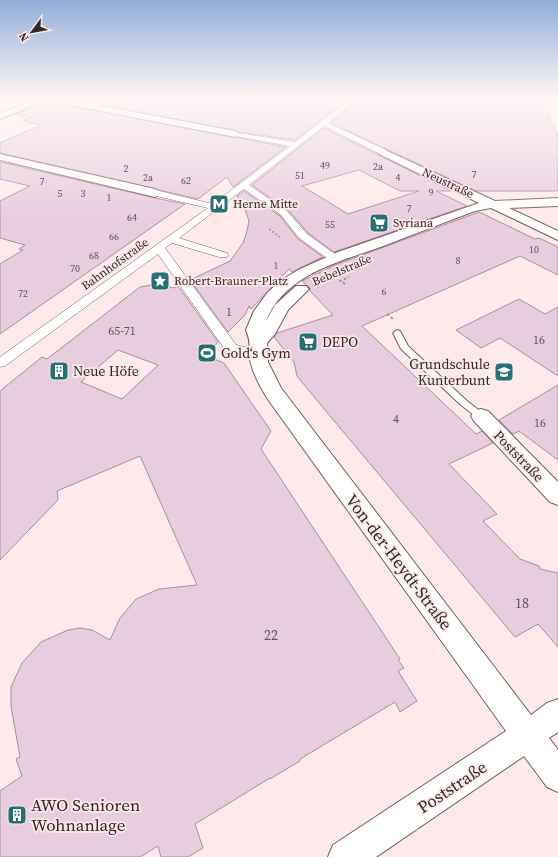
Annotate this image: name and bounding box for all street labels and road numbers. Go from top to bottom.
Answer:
street label: Neustraße [420,164,476,202]
street label: Bahnhofstraße [78,234,152,294]
street label: Bebelstraße [310,250,374,290]
street label: Poststraße [489,426,549,486]
street label: Von-der-Heydt-Straße [340,489,458,635]
street label: Poststraße [412,755,492,819]

